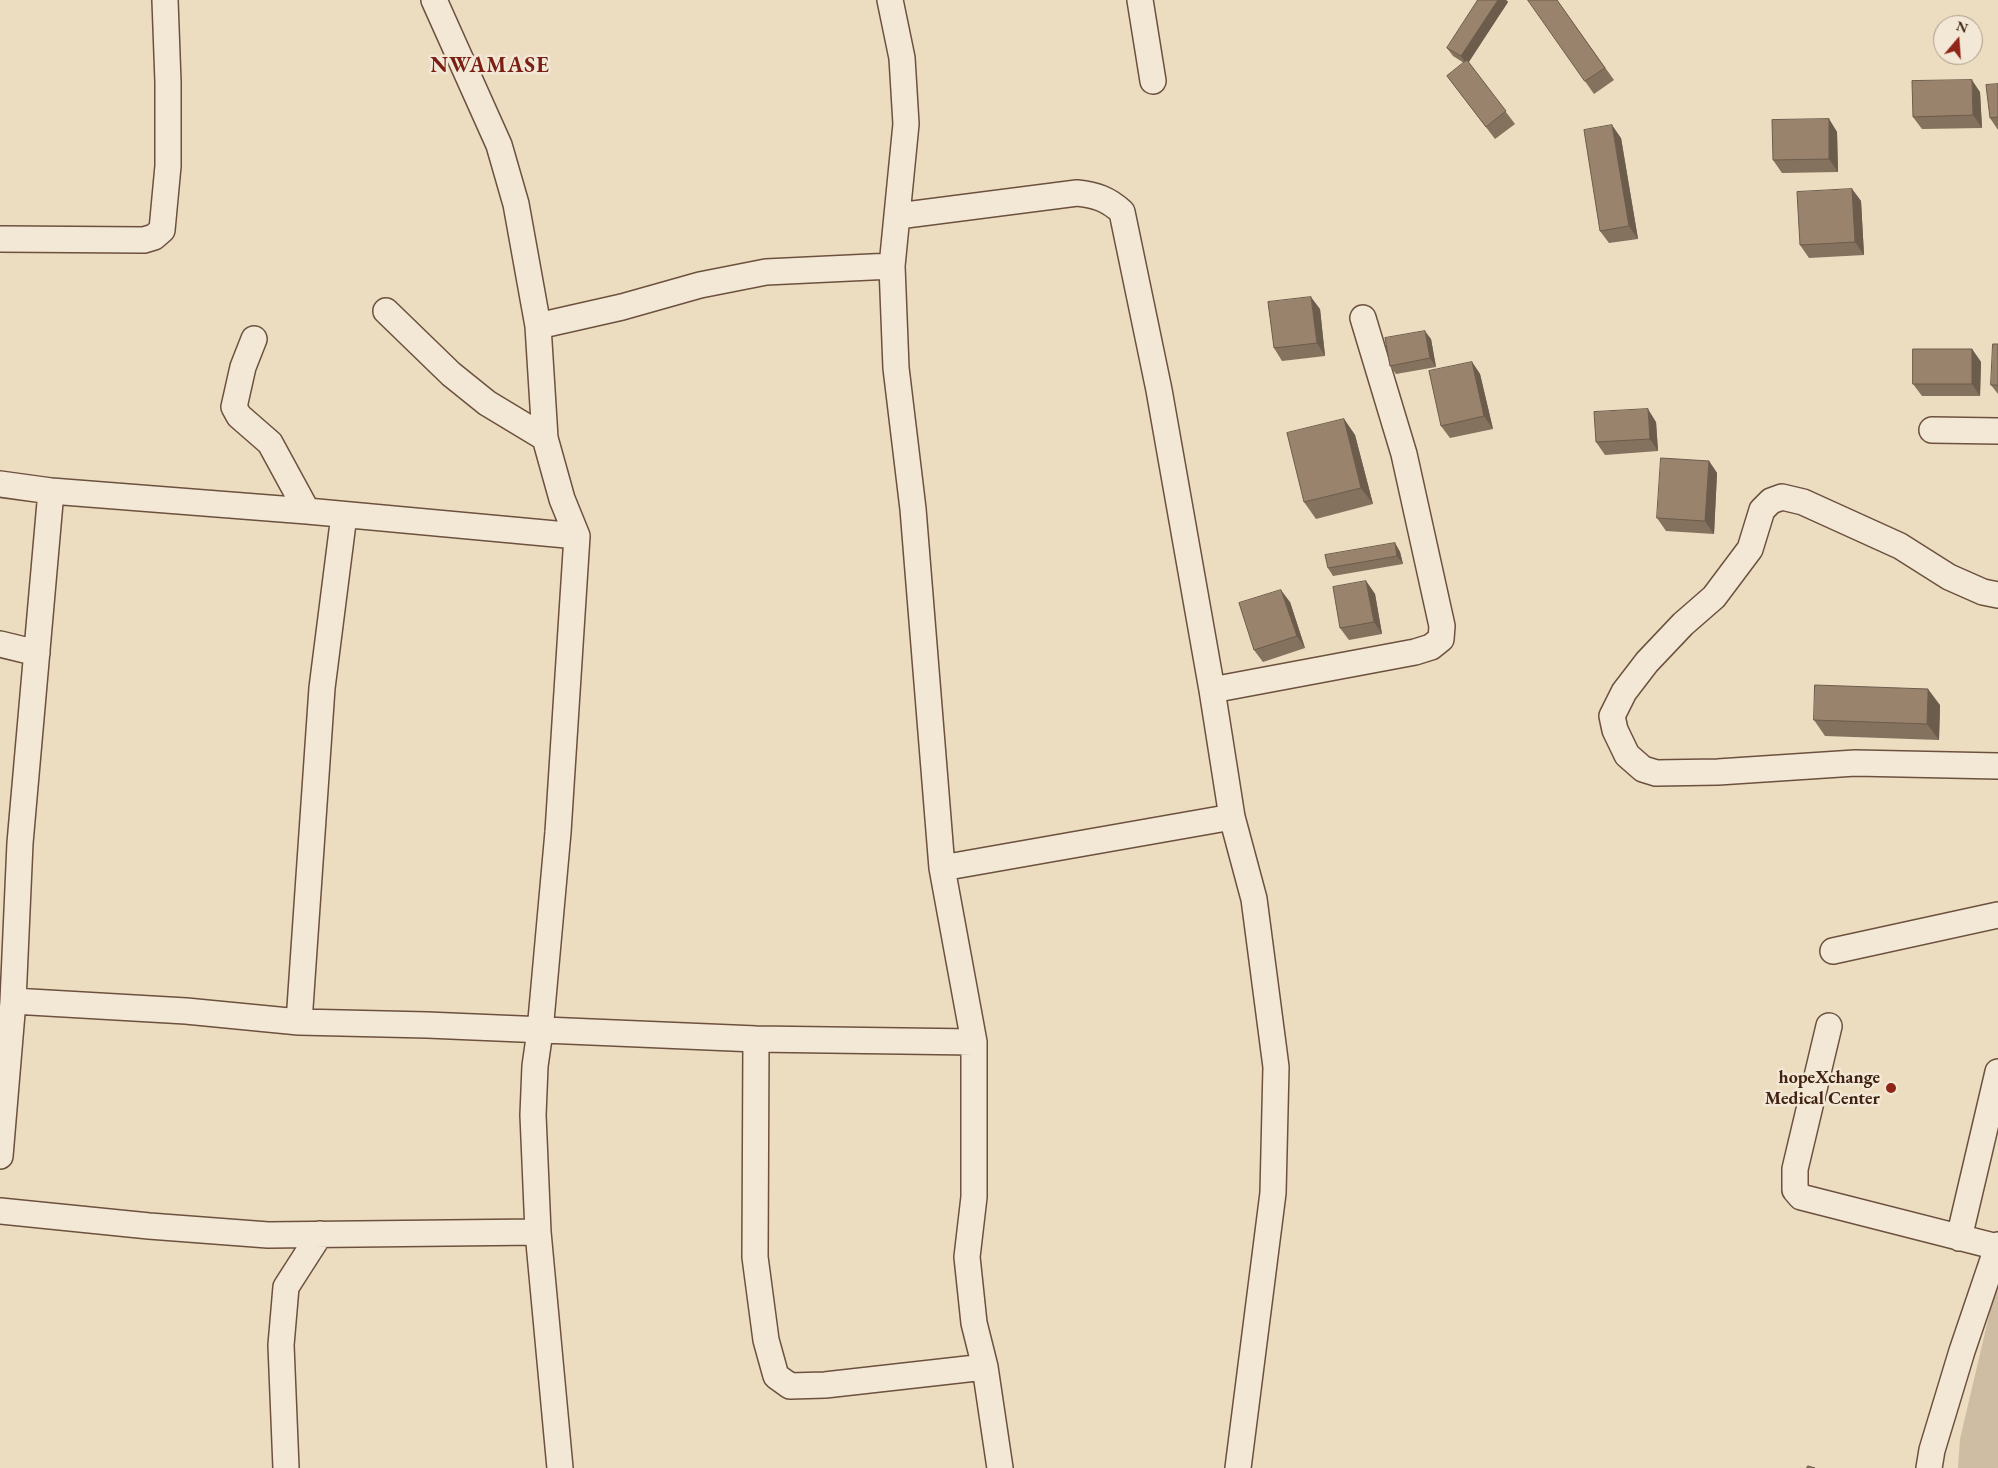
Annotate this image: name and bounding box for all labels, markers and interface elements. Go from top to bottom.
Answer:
north arrow [1933,15,1983,65]
text: N [1954,16,1970,37]
district label: NWAMASE [429,53,551,79]
place label: hopeXchange Medical Center [1765,1067,1880,1110]
marker: hopeXchange Medical Center [1884,1081,1898,1095]

